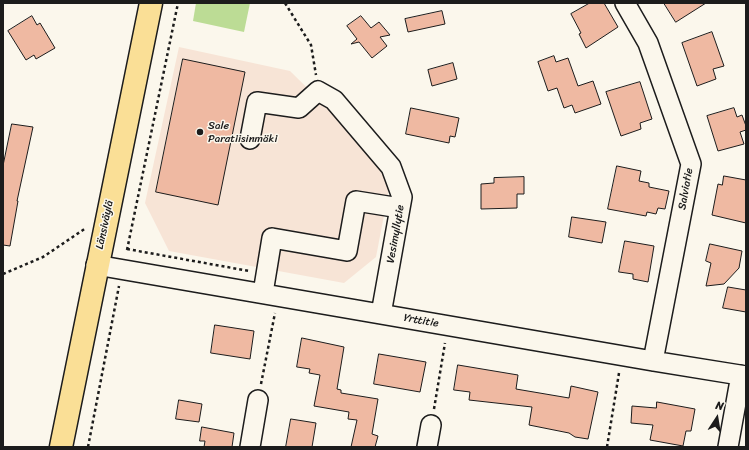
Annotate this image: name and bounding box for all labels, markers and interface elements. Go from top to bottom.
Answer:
place label: Sale Paratiisinmäki [208,119,277,145]
marker: Sale Paratiisinmäki [195,127,205,137]
street label: Salviatie [676,167,696,211]
street label: Länsiväylä [93,199,117,251]
street label: Vesimyllytie [384,204,408,264]
street label: Yrttitie [403,311,439,331]
text: N [714,396,725,416]
north arrow [697,398,737,438]

